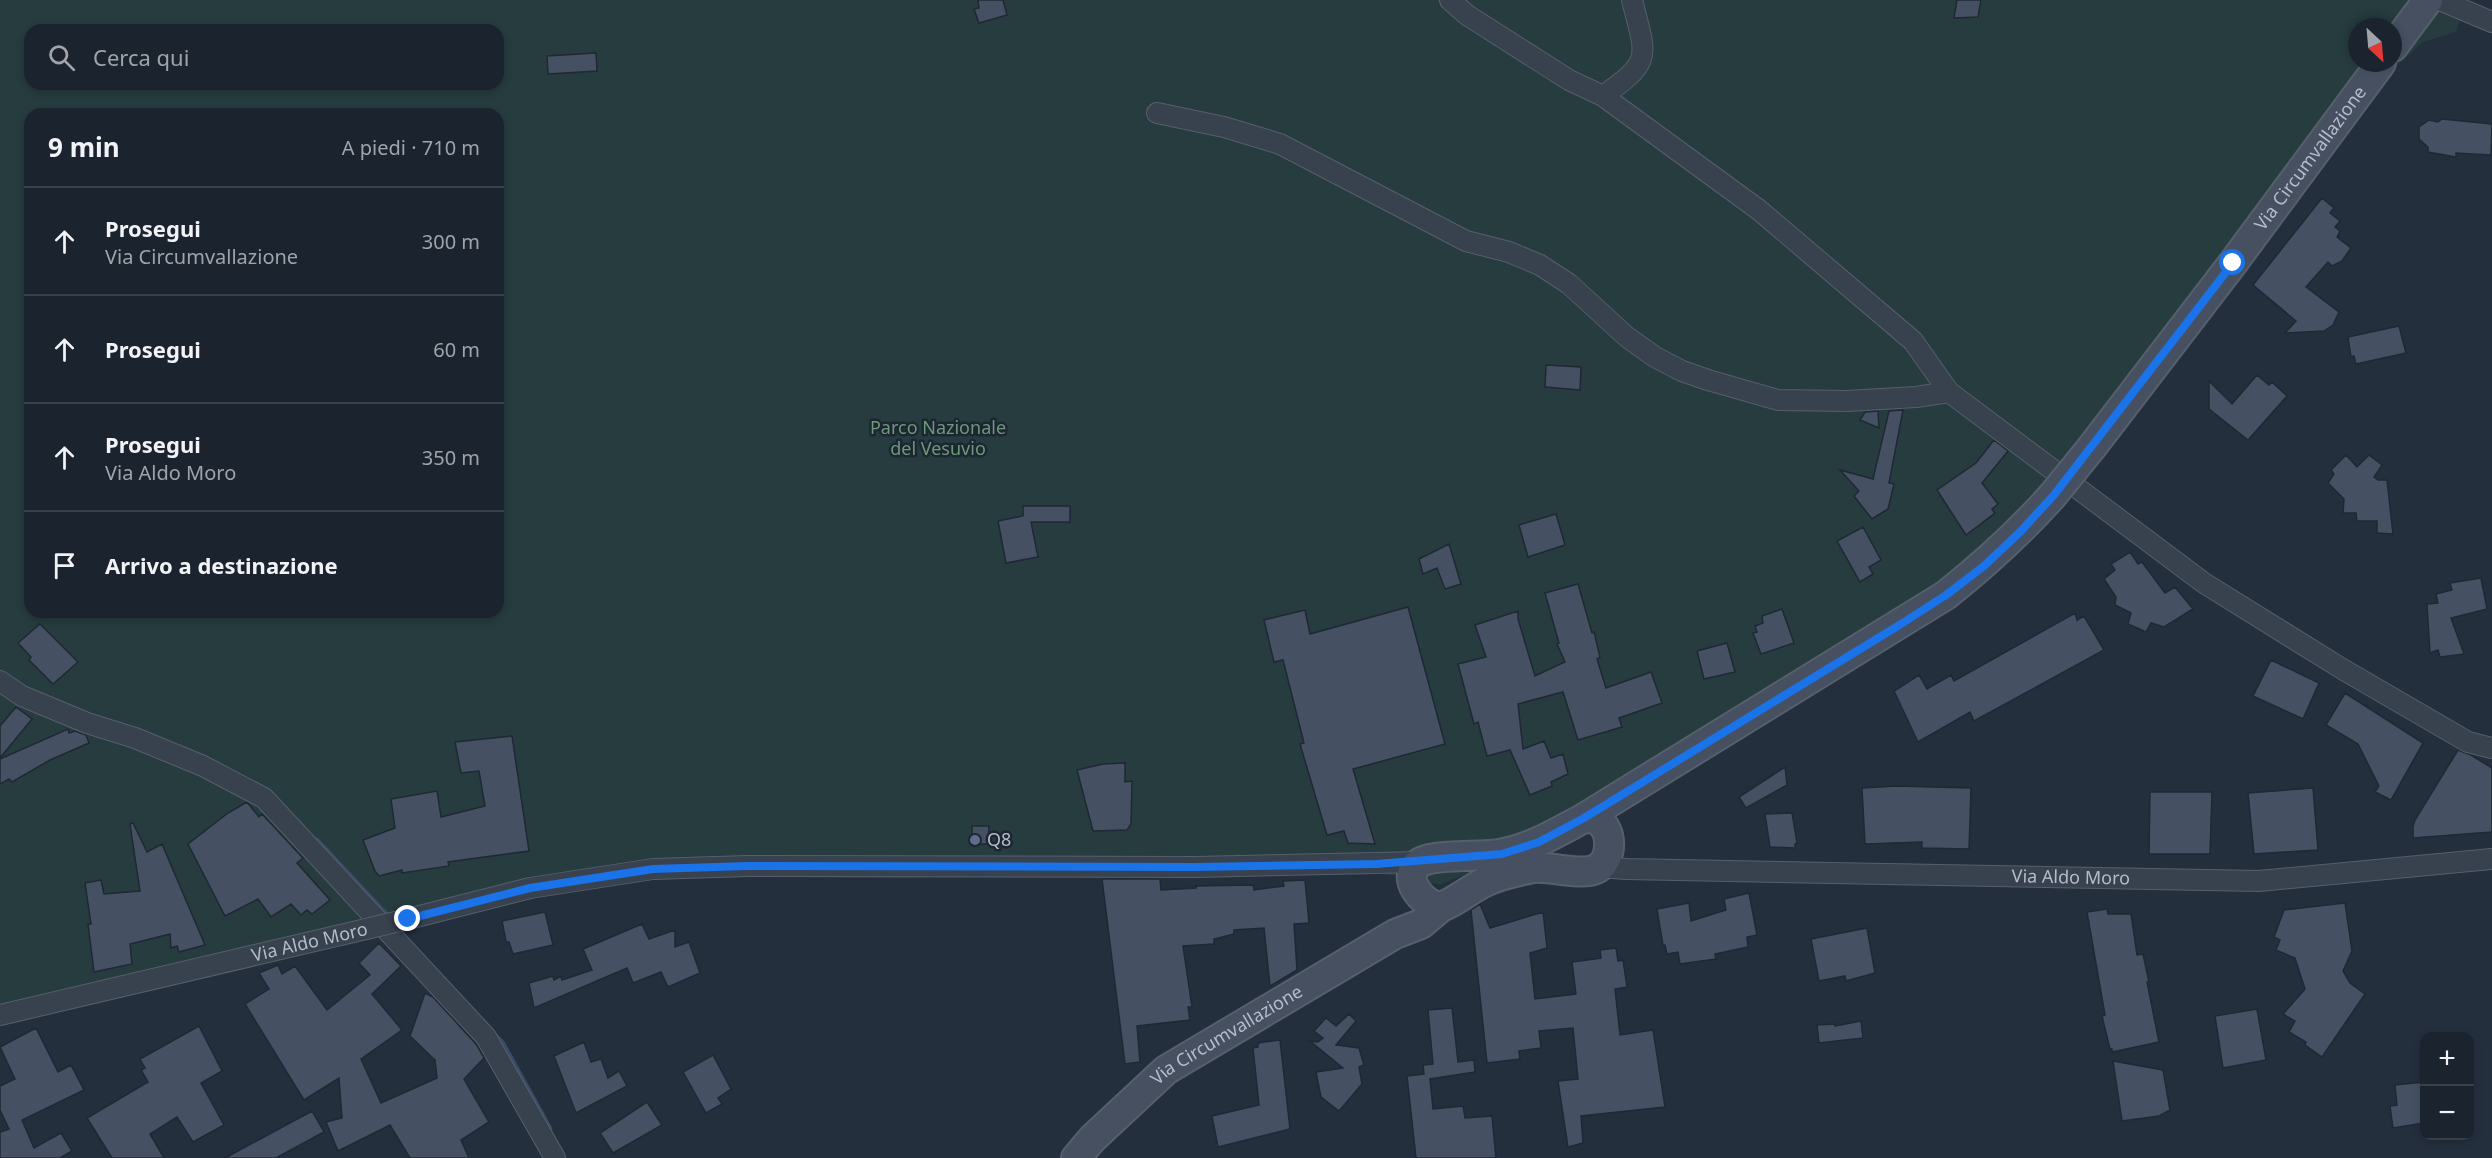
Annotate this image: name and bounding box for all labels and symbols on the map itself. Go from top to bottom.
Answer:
north arrow [2348,18,2402,72]
street label: Via Circumvallazione [2248,81,2371,235]
route start [2219,249,2245,275]
park label: Parco Nazionale del Vesuvio [870,415,1006,460]
place label: Q8 [987,827,1011,851]
marker: Q8 [968,833,982,847]
street label: Via Aldo Moro [2012,863,2130,890]
route end [394,905,420,931]
street label: Via Aldo Moro [249,916,370,966]
street label: Via Circumvallazione [1145,979,1307,1090]

